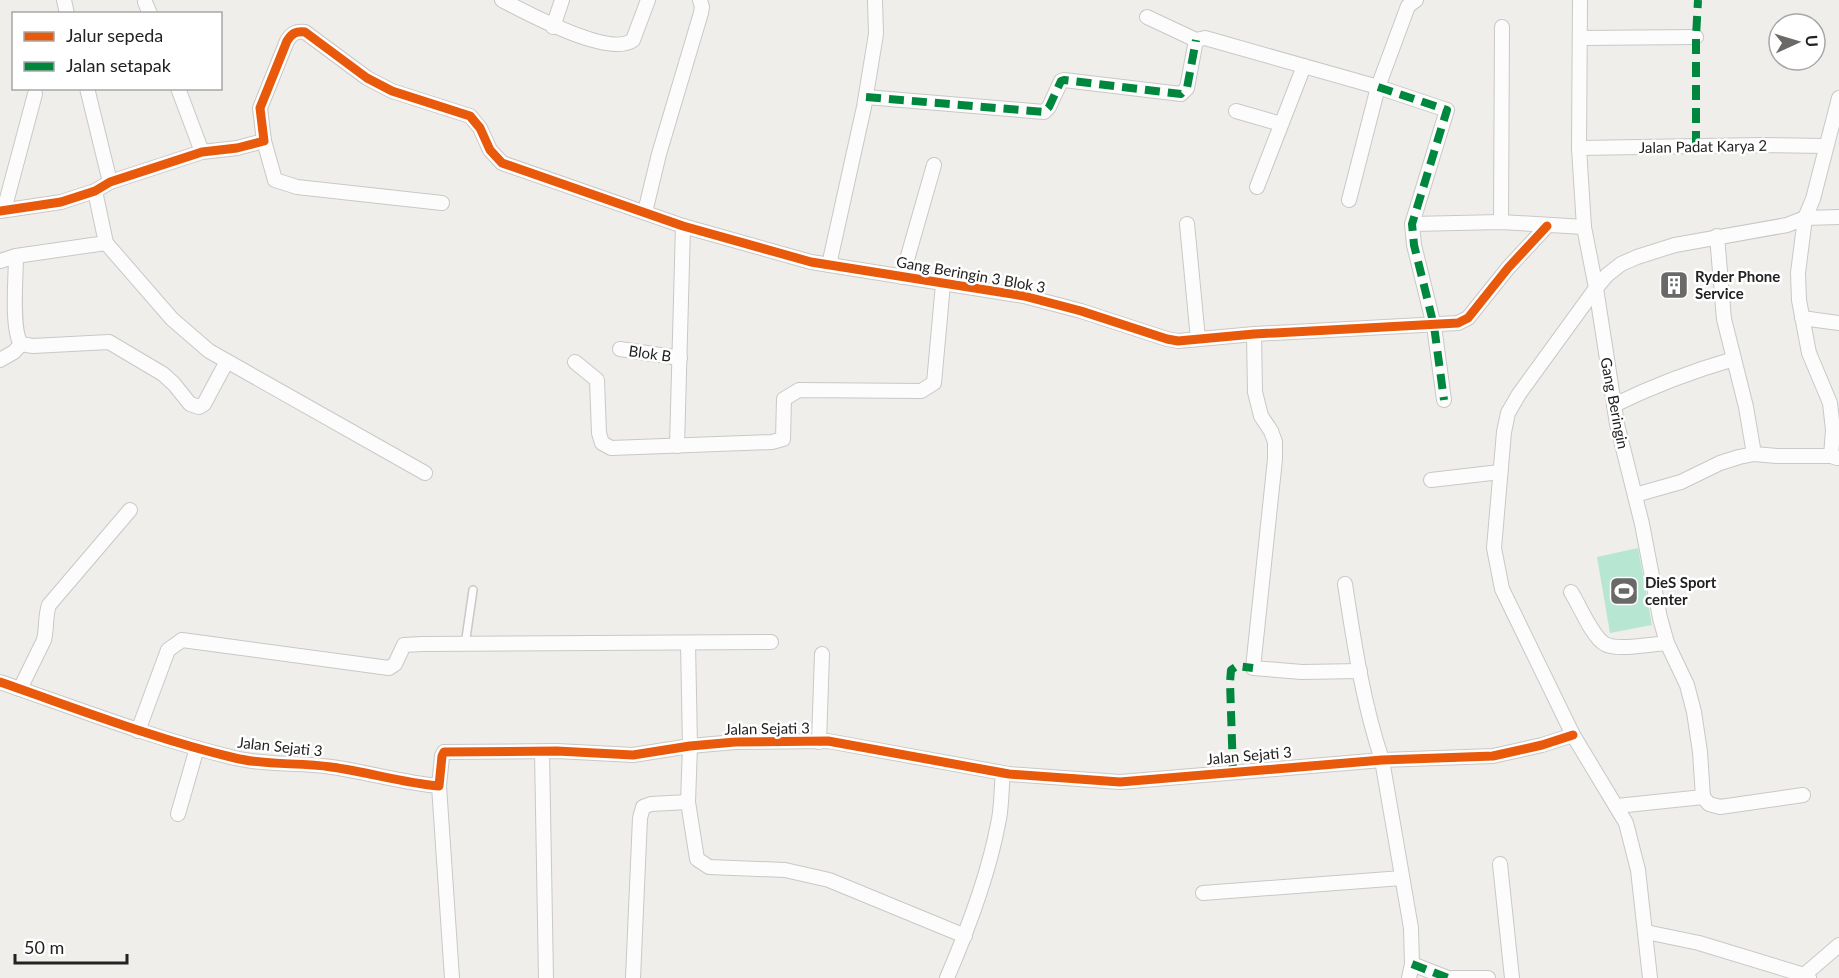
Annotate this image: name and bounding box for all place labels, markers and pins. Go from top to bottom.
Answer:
place label: Ryder Phone Service [1695,267,1780,302]
building icon: Ryder Phone Service [1658,269,1690,301]
place label: DieS Sport center [1645,573,1717,608]
sports icon: DieS Sport center [1608,575,1640,607]

